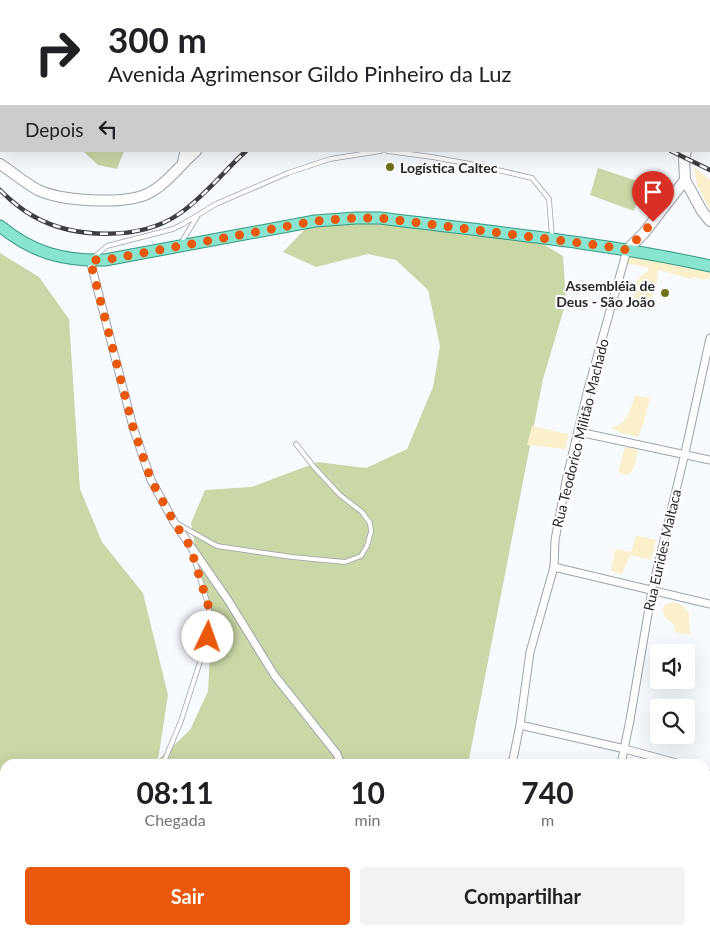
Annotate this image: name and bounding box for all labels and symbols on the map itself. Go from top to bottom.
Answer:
place label: Logística Caltec [400,159,498,176]
marker: Logística Caltec [384,161,396,173]
pin [632,171,674,222]
place label: Assembléia de Deus - São João [556,277,656,310]
marker: Assembléia de Deus - São João [659,287,671,299]
street label: Rua Teodorico Militão Machado [548,337,612,529]
street label: Rua Eurides Maltaca [640,487,684,613]
position arrow [181,610,233,662]

